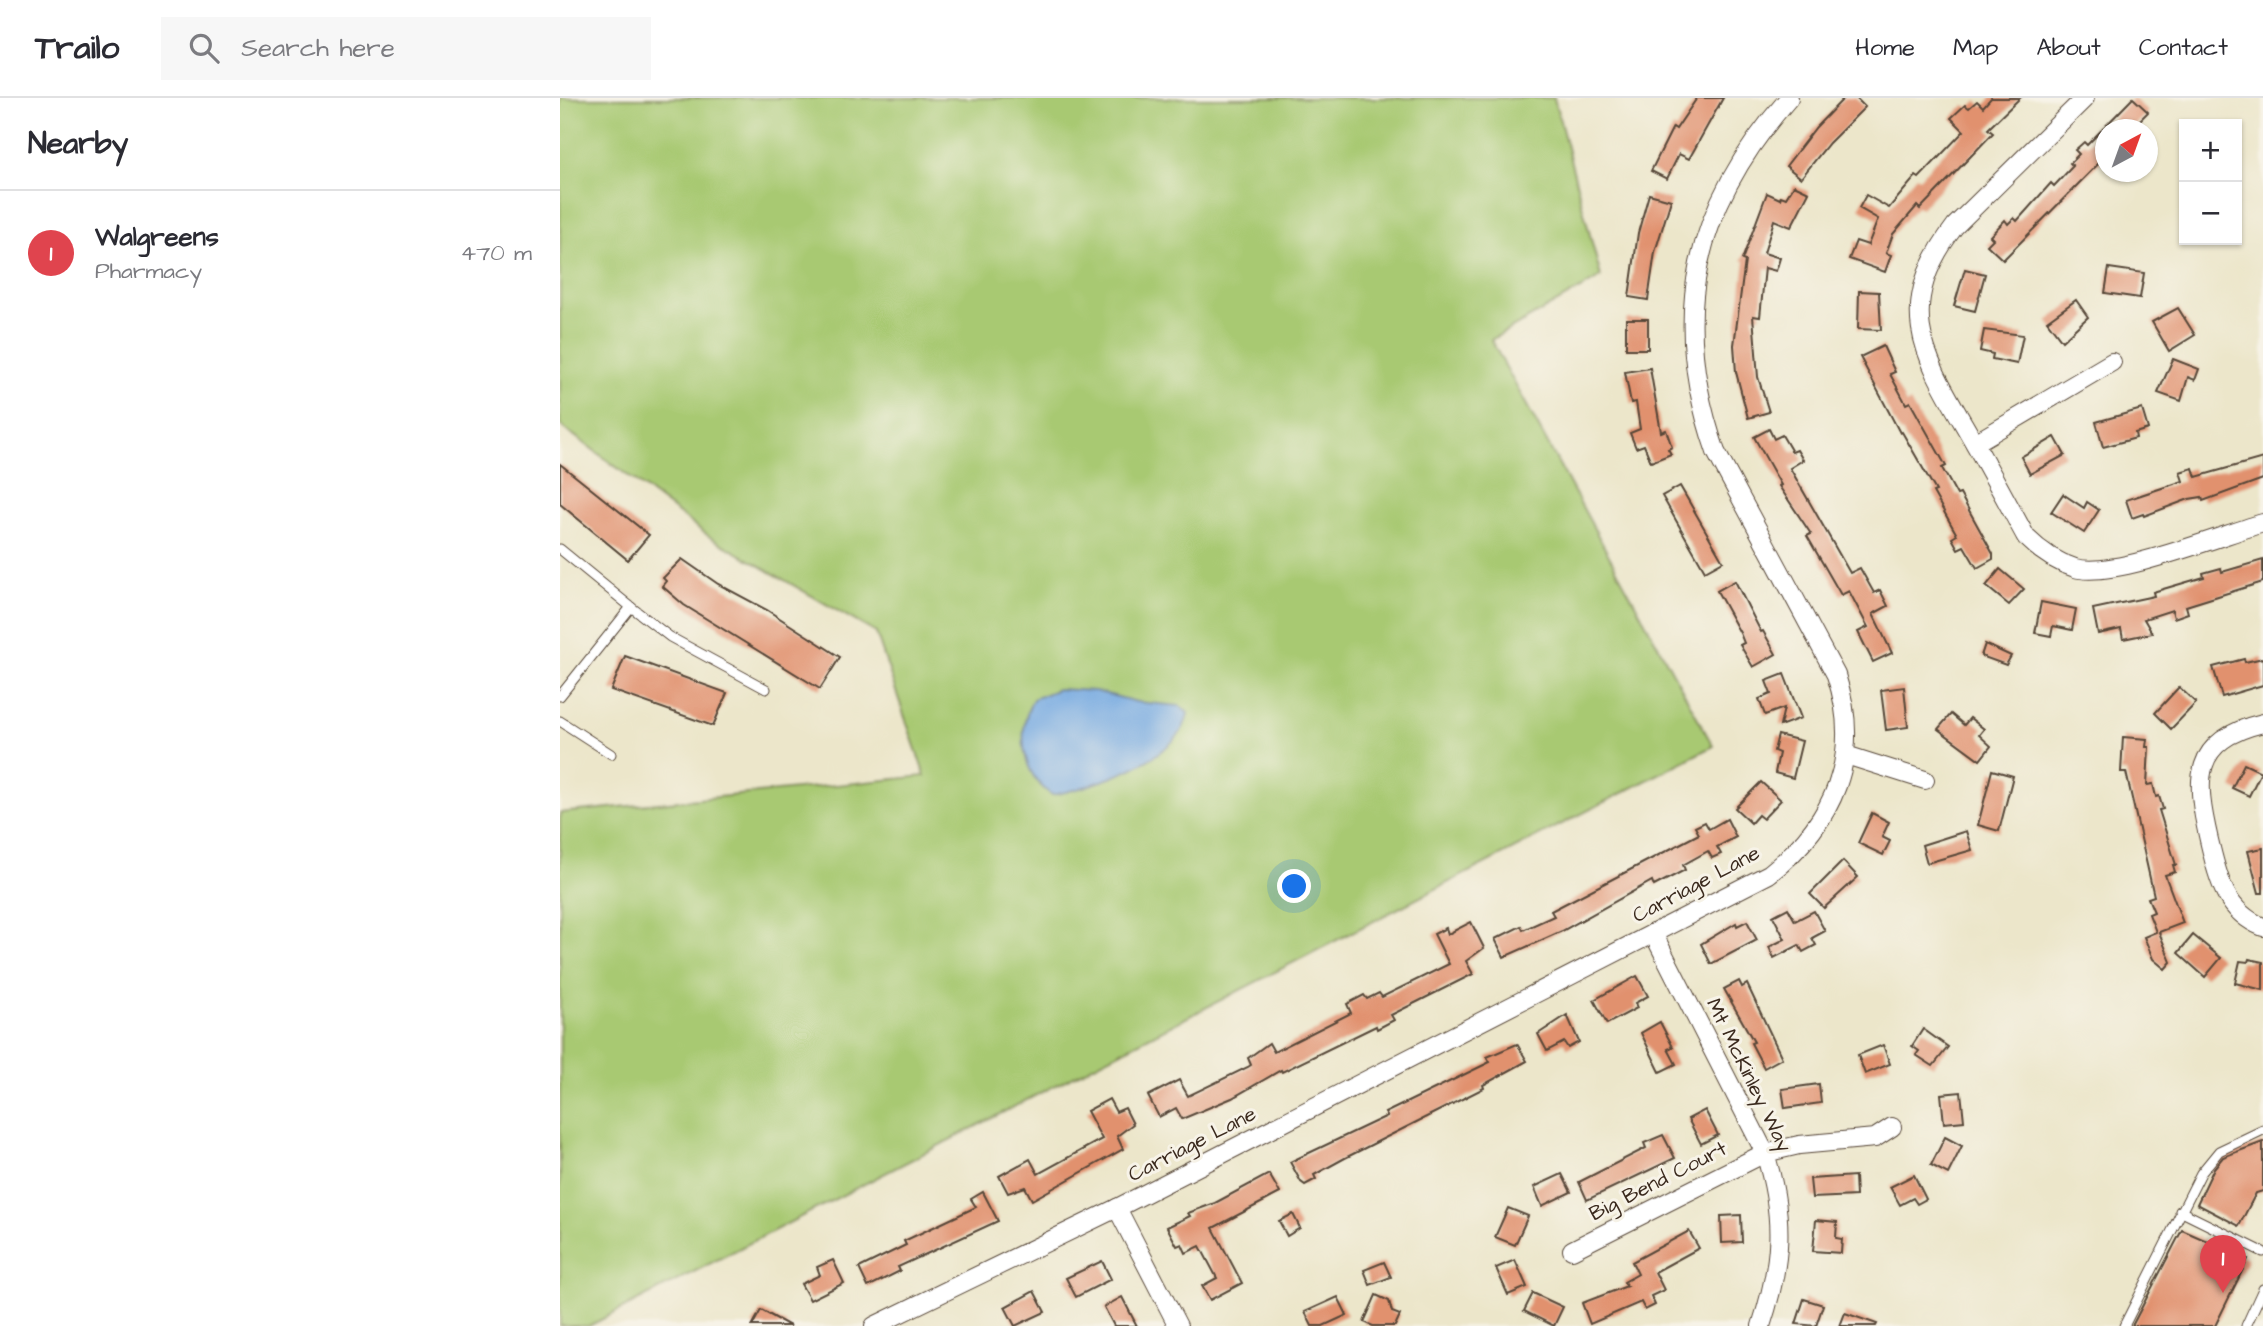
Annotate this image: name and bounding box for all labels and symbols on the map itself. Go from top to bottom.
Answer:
north arrow [2095,119,2158,182]
street label: Carriage Lane [1627,838,1766,931]
your location [1277,869,1311,903]
street label: Mt McKinley Way [1697,993,1799,1158]
street label: Carriage Lane [1123,1099,1262,1191]
street label: Big Bend Court [1584,1134,1733,1230]
pin: 1 [2200,1235,2246,1293]

